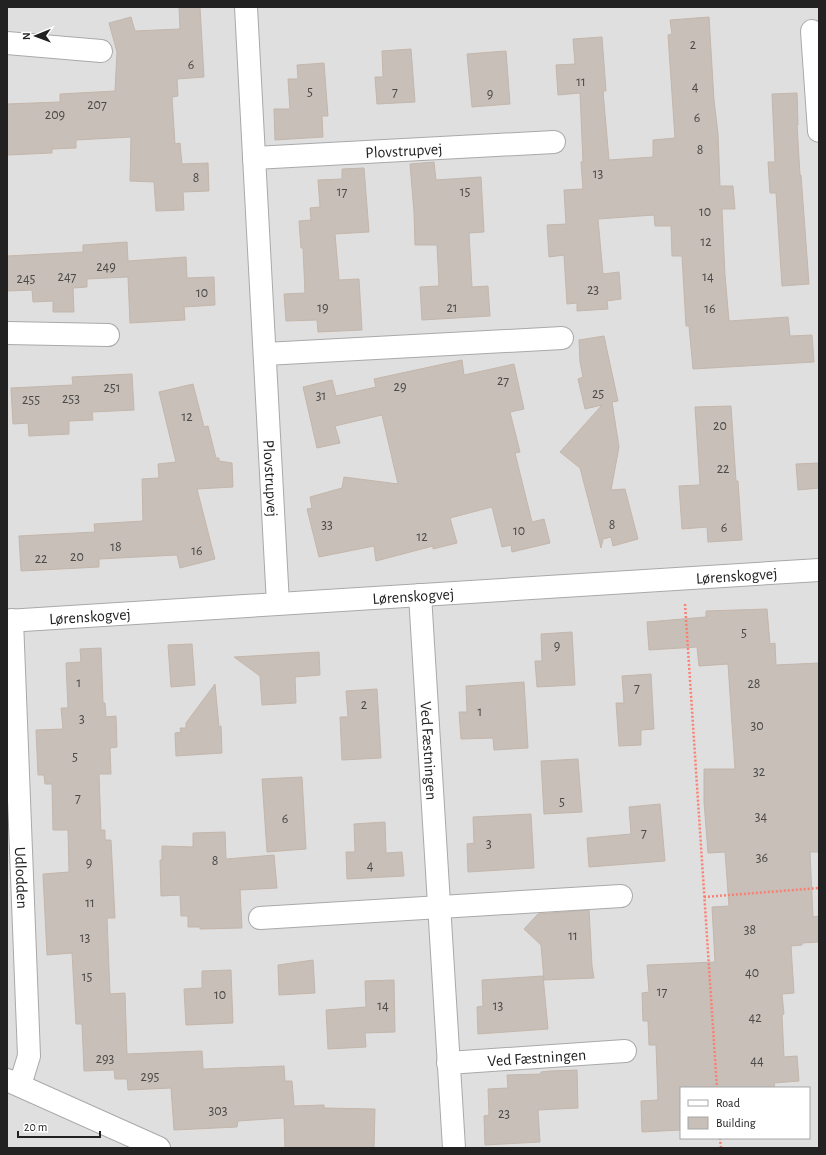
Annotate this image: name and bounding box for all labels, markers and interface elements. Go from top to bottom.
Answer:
north arrow [16,16,56,56]
text: N [21,32,32,40]
house number: 2 [690,38,696,52]
house number: 6 [188,58,194,72]
house number: 11 [576,75,586,89]
house number: 4 [692,80,699,94]
house number: 5 [307,85,313,99]
house number: 7 [392,85,398,99]
house number: 9 [487,87,493,101]
house number: 207 [87,98,107,112]
house number: 209 [45,108,65,122]
house number: 6 [694,111,700,125]
street label: Plovstrupvej [365,141,443,161]
house number: 8 [697,143,703,157]
house number: 13 [593,167,604,181]
house number: 8 [193,171,199,185]
house number: 17 [337,185,347,199]
house number: 15 [460,185,470,199]
house number: 10 [699,205,711,219]
house number: 12 [700,235,712,249]
house number: 249 [96,260,116,274]
house number: 247 [58,270,77,284]
house number: 14 [702,270,714,284]
house number: 245 [17,272,36,286]
house number: 23 [587,283,599,297]
house number: 10 [196,286,208,300]
house number: 19 [317,301,329,315]
house number: 21 [446,301,458,315]
house number: 16 [704,302,716,316]
house number: 27 [497,374,509,388]
house number: 29 [394,380,406,394]
house number: 251 [103,381,121,395]
house number: 25 [592,387,604,401]
house number: 31 [316,389,326,403]
house number: 253 [62,392,80,406]
house number: 255 [22,393,40,407]
house number: 12 [181,410,193,424]
house number: 20 [713,419,727,433]
street label: Plovstrupvej [260,439,280,517]
house number: 22 [717,462,729,476]
house number: 33 [321,518,333,532]
house number: 8 [609,518,615,532]
house number: 6 [721,521,727,535]
house number: 10 [513,524,525,538]
house number: 12 [416,530,428,544]
house number: 18 [110,540,122,554]
house number: 16 [191,544,203,558]
house number: 20 [70,550,84,564]
house number: 22 [35,552,47,566]
street label: Lørenskogvej [695,566,778,587]
street label: Lørenskogvej [372,586,455,607]
street label: Lørenskogvej [49,606,131,627]
house number: 5 [741,626,747,640]
house number: 9 [554,639,560,653]
house number: 1 [77,676,81,690]
house number: 28 [747,677,761,691]
house number: 7 [634,681,640,695]
house number: 2 [361,698,367,712]
street label: Ved Fæstningen [418,701,440,801]
house number: 1 [478,705,482,719]
house number: 3 [79,712,85,726]
house number: 30 [750,719,764,733]
house number: 5 [72,750,78,764]
house number: 32 [753,765,765,779]
house number: 7 [75,791,81,805]
house number: 5 [559,795,565,809]
house number: 34 [755,810,768,824]
house number: 6 [282,812,288,826]
house number: 7 [641,826,647,840]
house number: 3 [486,837,492,851]
street label: Udlodden [12,847,30,909]
house number: 36 [756,851,768,865]
house number: 8 [212,854,218,868]
house number: 9 [86,856,92,870]
house number: 4 [367,859,374,873]
house number: 11 [85,896,95,910]
house number: 38 [744,923,756,937]
house number: 11 [568,929,578,943]
house number: 13 [80,931,91,945]
house number: 40 [745,966,759,980]
house number: 15 [82,970,92,984]
house number: 17 [657,985,667,999]
house number: 10 [214,988,226,1002]
house number: 14 [377,999,389,1013]
house number: 13 [493,999,504,1013]
house number: 42 [748,1011,762,1025]
street label: Ved Fæstningen [487,1047,587,1069]
house number: 293 [96,1052,115,1066]
house number: 44 [750,1054,764,1068]
house number: 295 [141,1070,160,1084]
legend [680,1087,810,1139]
text: Road [716,1097,740,1109]
house number: 303 [209,1104,228,1118]
house number: 23 [498,1107,510,1121]
scale bar [18,1113,100,1139]
text: Building [716,1117,756,1129]
text: 20 m [24,1121,47,1133]

